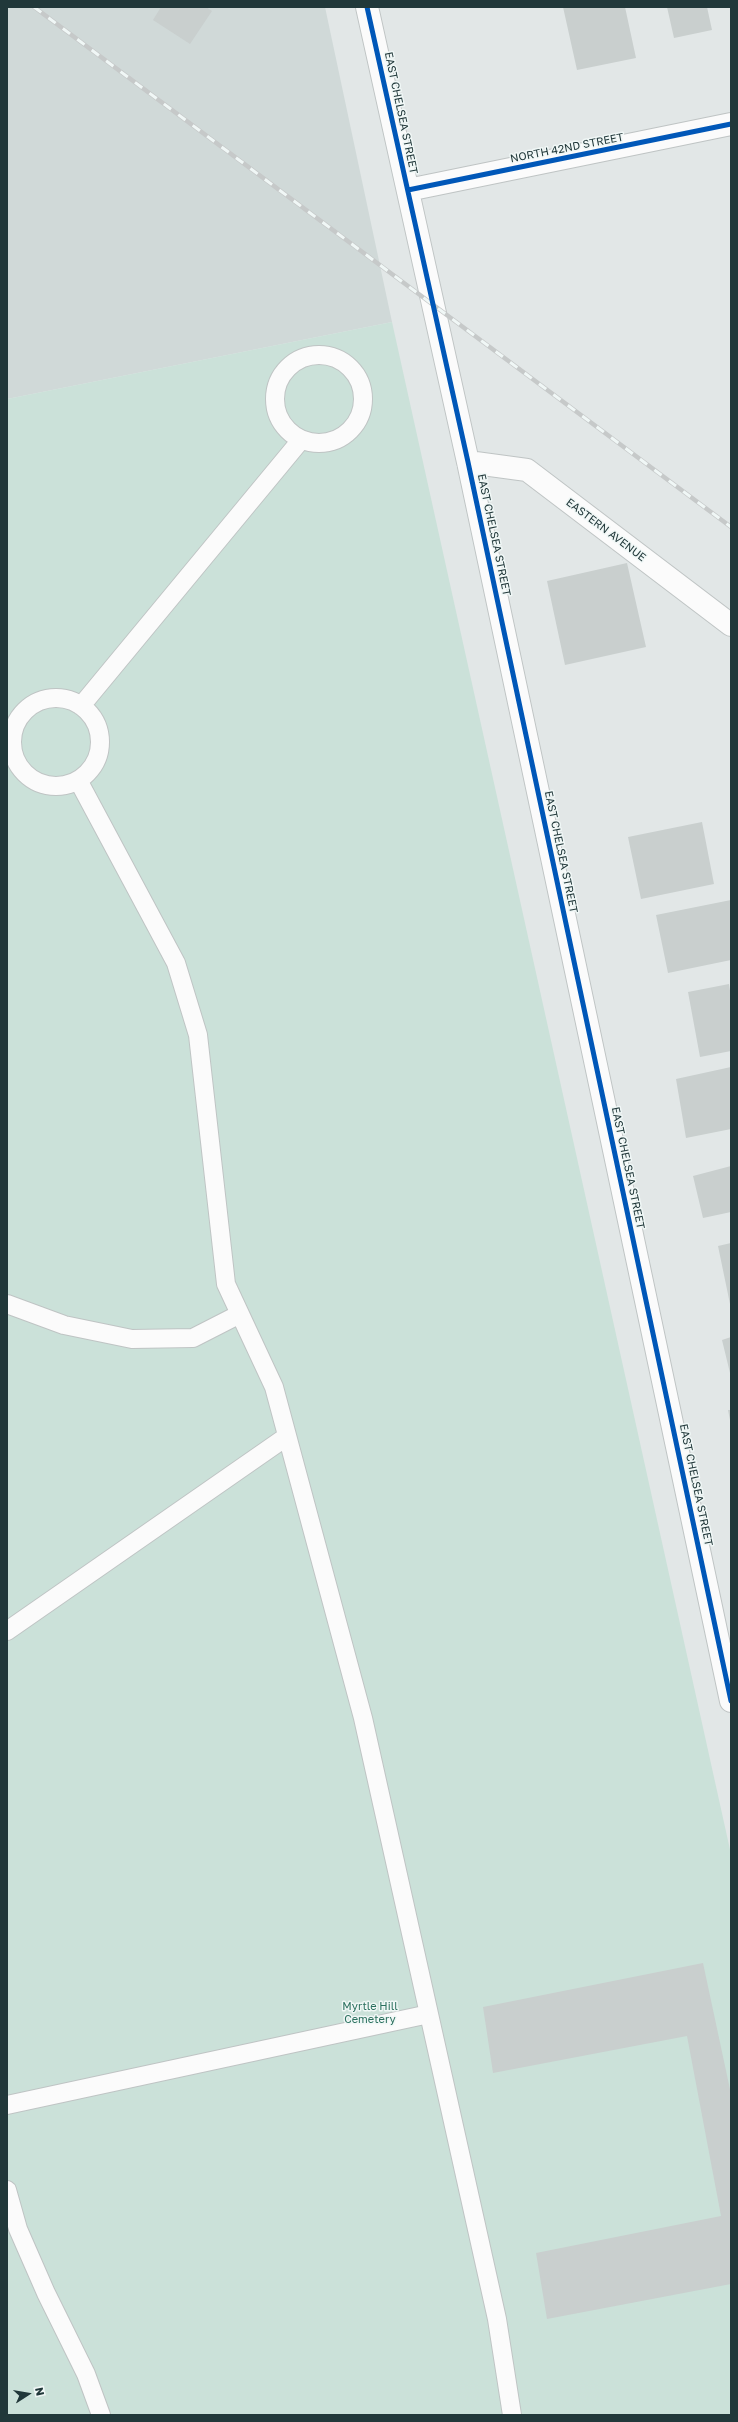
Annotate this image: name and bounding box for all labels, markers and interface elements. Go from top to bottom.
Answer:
street label: EAST CHELSEA STREET [382,51,420,175]
street label: NORTH 42ND STREET [509,131,625,165]
street label: EAST CHELSEA STREET [475,473,513,597]
street label: EASTERN AVENUE [563,496,649,564]
street label: EAST CHELSEA STREET [542,790,580,914]
street label: EAST CHELSEA STREET [609,1106,647,1230]
street label: EAST CHELSEA STREET [677,1423,715,1547]
park label: Myrtle Hill Cemetery [342,2000,398,2026]
north arrow [8,2374,48,2414]
text: N [33,2386,47,2397]

